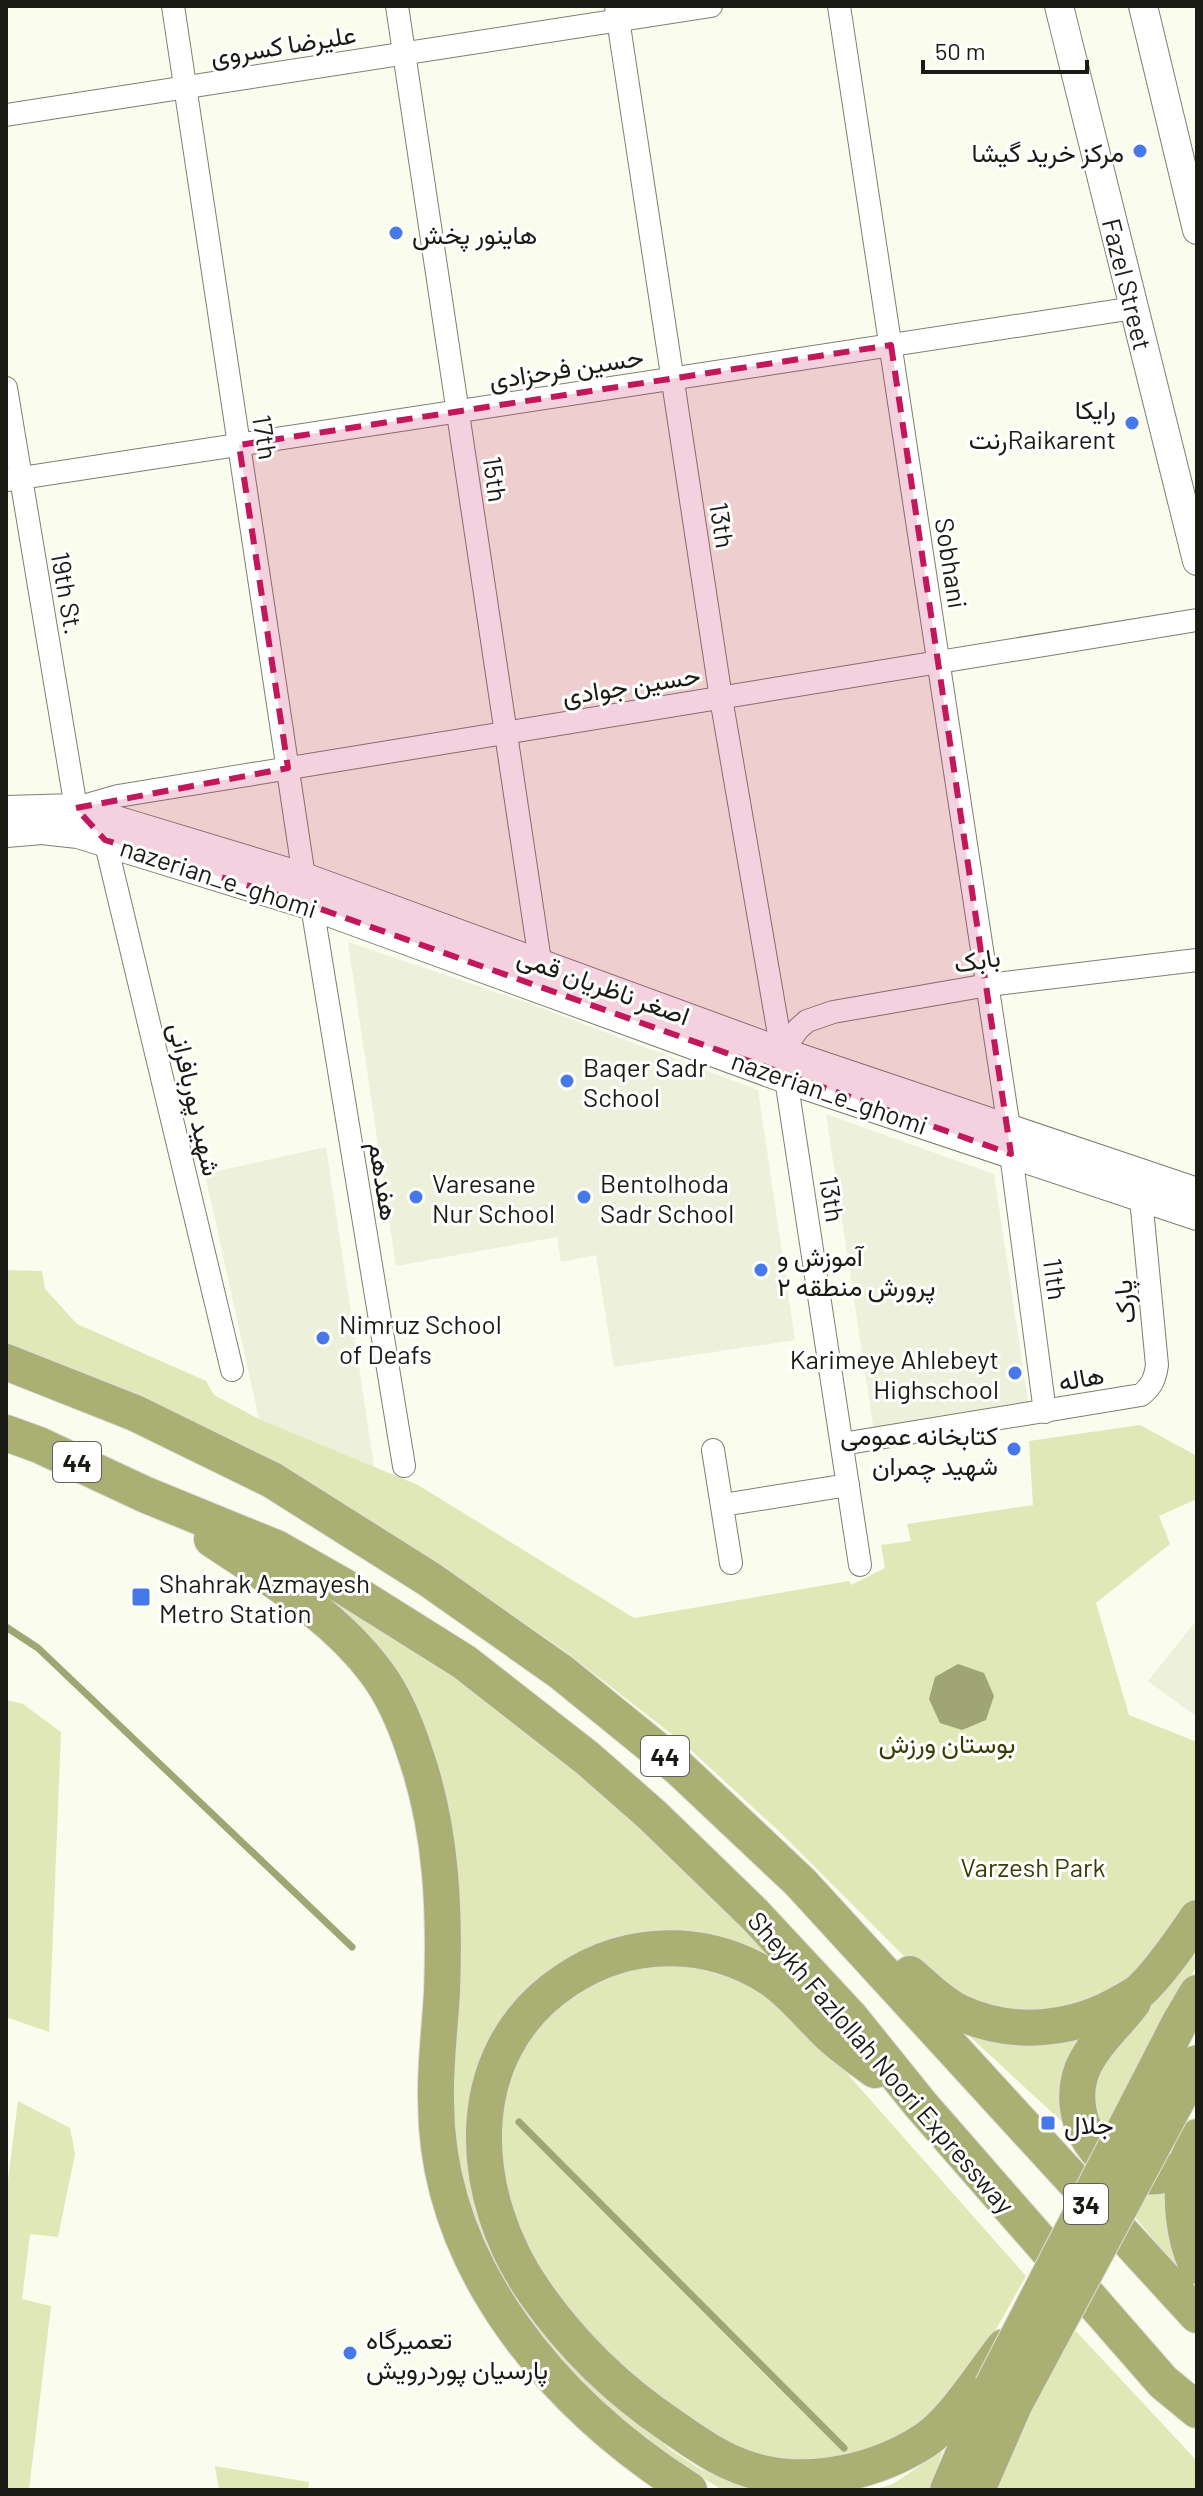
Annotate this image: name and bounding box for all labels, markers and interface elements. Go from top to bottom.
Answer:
street label: علیرضا کسروی [208,17,358,73]
scale bar [923,24,1087,74]
text: 50 m [935,36,986,65]
place label: مرکز خرید گیشا [971,136,1124,169]
marker: مرکز خرید گیشا [1131,142,1149,160]
street label: Fazel Street [1097,215,1159,353]
place label: هاينور پخش [412,218,537,253]
marker: هاينور پخش [387,224,405,242]
street label: حسین فرحزادی [487,339,646,396]
place label: رایکا رنتRaikarent [969,393,1116,456]
street label: 17th [247,412,285,462]
marker: رایکا رنتRaikarent [1123,414,1141,432]
street label: 15th [477,454,515,504]
street label: 13th [704,500,742,550]
street label: Sobhani [930,515,974,611]
street label: 19th St. [46,549,90,637]
street label: حسین جوادی [560,658,703,712]
street label: nazerian_e_ghomi [117,831,321,923]
street label: اصغر ناظریان قمی [513,940,694,1032]
street label: بابک [952,940,1003,979]
street label: شهید پوربافرانی [159,1019,229,1179]
street label: nazerian_e_ghomi [728,1044,932,1140]
place label: Baqer Sadr School [583,1051,708,1112]
marker: Baqer Sadr School [558,1072,576,1090]
street label: هفدهم [361,1139,407,1223]
place label: Varesane Nur School [432,1167,555,1228]
place label: Bentolhoda Sadr School [600,1167,734,1228]
street label: 13th [814,1174,852,1224]
marker: Varesane Nur School [407,1188,425,1206]
marker: Bentolhoda Sadr School [575,1188,593,1206]
place label: آموزش و پرورش منطقه ۲ [777,1240,935,1305]
street label: 11th [1038,1256,1074,1302]
marker: آموزش و پرورش منطقه ۲ [752,1261,770,1279]
street label: پارک [1105,1278,1145,1326]
place label: Nimruz School of Deafs [339,1308,502,1369]
marker: Nimruz School of Deafs [314,1329,332,1347]
place label: Karimeye Ahlebeyt Highschool [790,1343,999,1404]
street label: هاله [1056,1358,1106,1396]
marker: Karimeye Ahlebeyt Highschool [1006,1364,1024,1382]
place label: کتابخانه عمومی شهید چمران [840,1419,998,1484]
marker: کتابخانه عمومی شهید چمران [1005,1440,1023,1458]
road number: 44 [53,1442,101,1482]
place label: Shahrak Azmayesh Metro Station [159,1567,370,1628]
marker: Shahrak Azmayesh Metro Station [130,1586,152,1608]
park label: بوستان ورزش [879,1727,1015,1760]
road number: 44 [641,1736,689,1776]
park label: Varzesh Park [961,1851,1105,1882]
street label: Sheykh Fazlollah Noori Expressway [742,1905,1022,2219]
place label: جلال [1064,2108,1114,2141]
marker: جلال [1039,2114,1057,2132]
road number: 34 [1064,2184,1108,2224]
place label: تعمیرگاه پارسیان پوردرویش [366,2323,548,2388]
marker: تعمیرگاه پارسیان پوردرویش [341,2344,359,2362]

